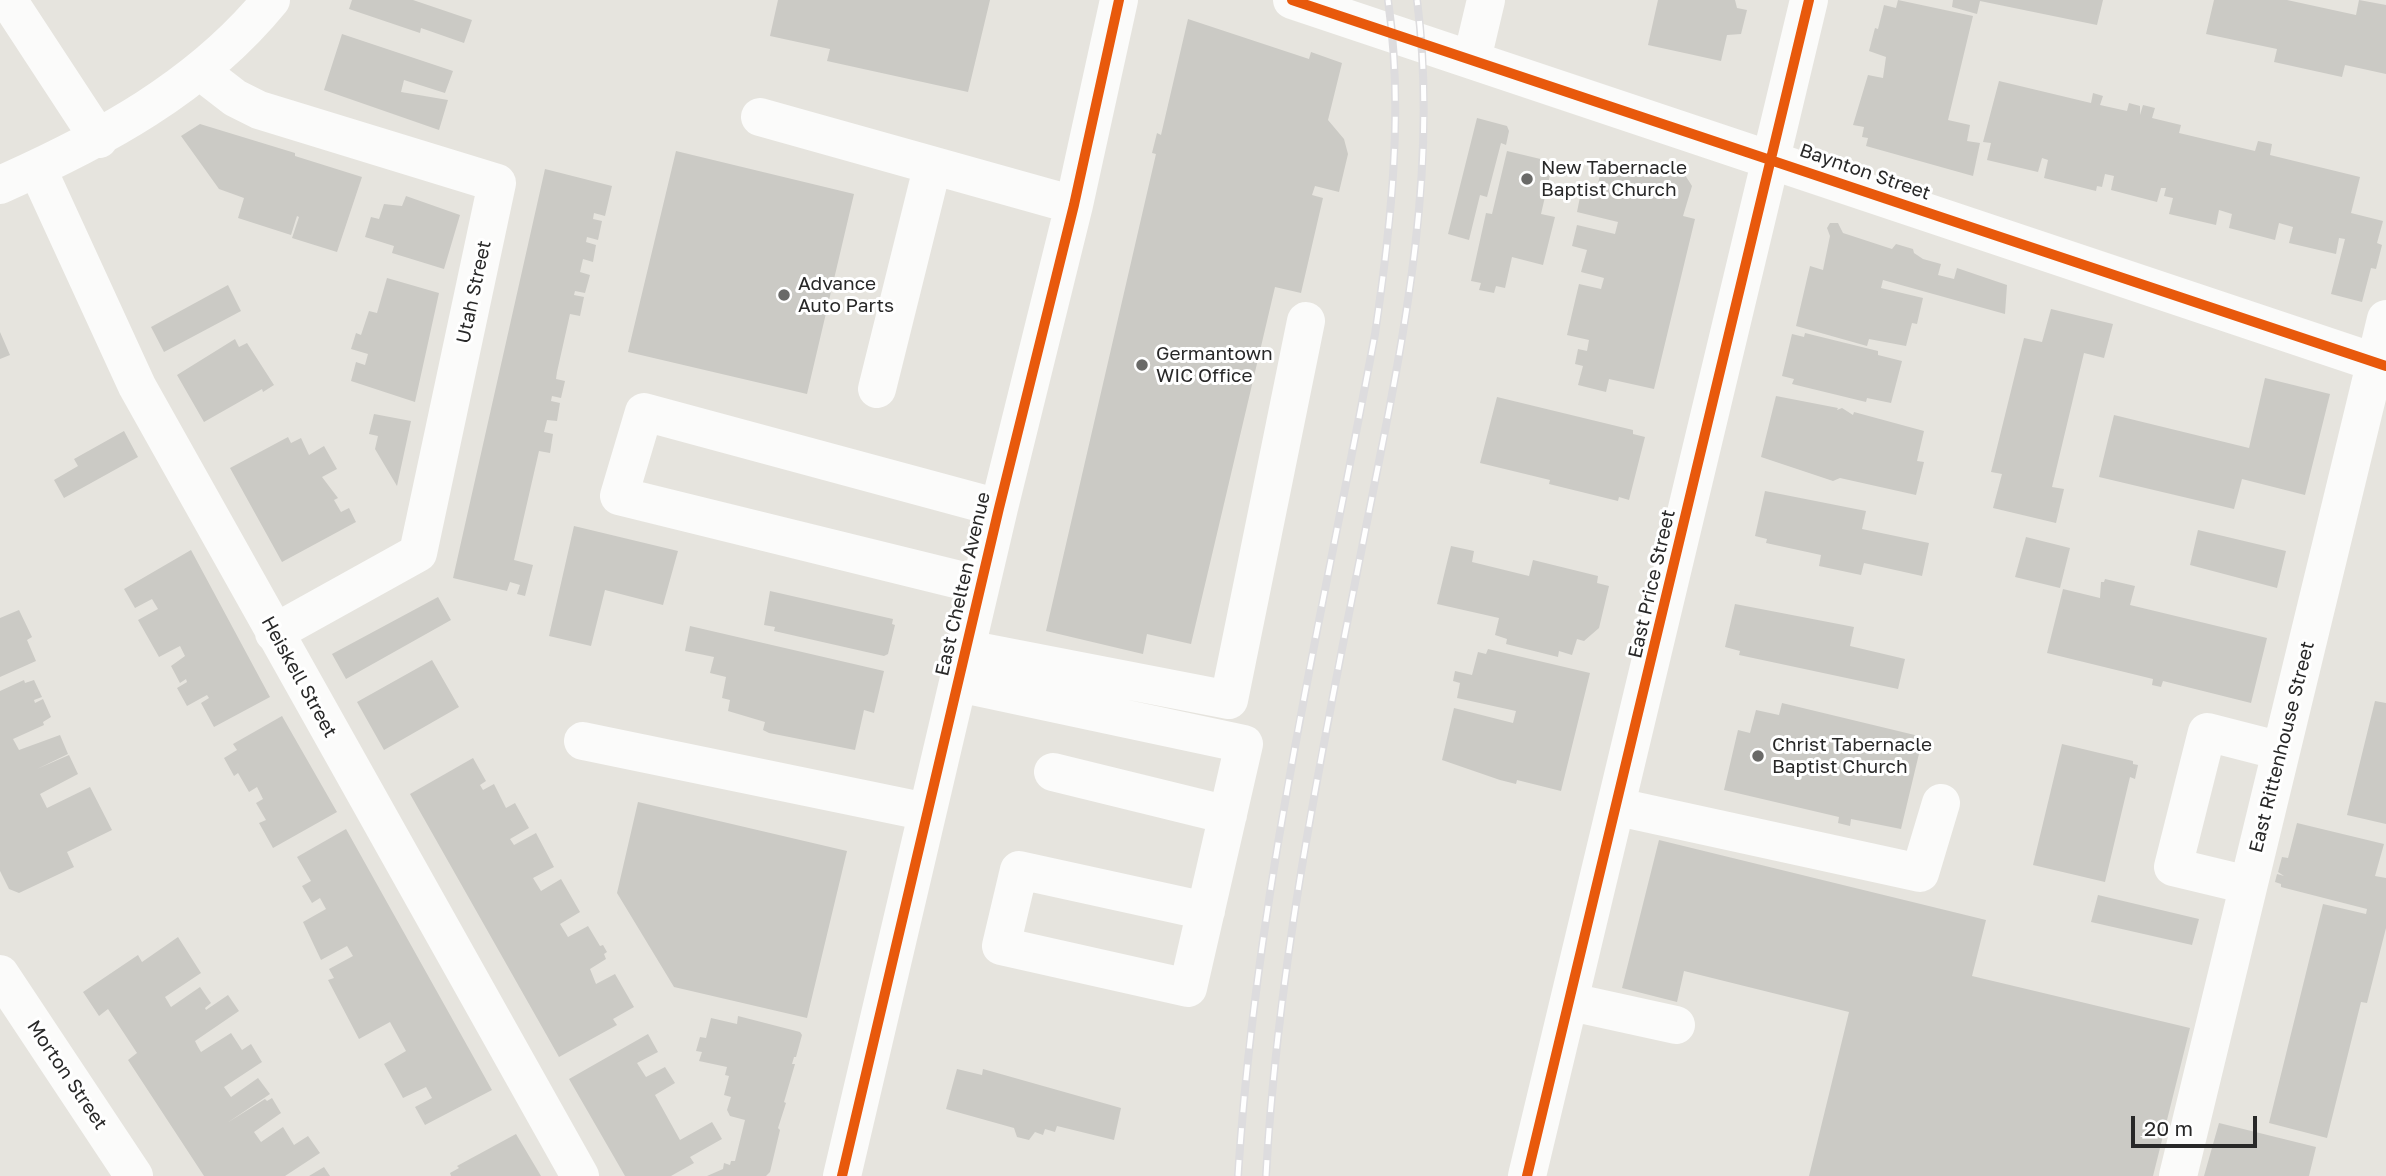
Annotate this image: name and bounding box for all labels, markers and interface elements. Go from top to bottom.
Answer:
street label: Baynton Street [1797,139,1933,205]
place label: New Tabernacle Baptist Church [1541,157,1687,201]
marker: New Tabernacle Baptist Church [1519,171,1535,187]
street label: Utah Street [452,238,496,346]
place label: Advance Auto Parts [798,273,894,317]
marker: Advance Auto Parts [776,287,792,303]
place label: Germantown WIC Office [1156,343,1273,387]
marker: Germantown WIC Office [1134,357,1150,373]
street label: East Chelten Avenue [931,490,995,678]
street label: East Price Street [1624,507,1680,661]
street label: Heiskell Street [256,612,342,742]
street label: East Rittenhouse Street [2245,639,2319,855]
place label: Christ Tabernacle Baptist Church [1772,734,1932,778]
marker: Christ Tabernacle Baptist Church [1750,748,1766,764]
street label: Morton Street [22,1016,112,1134]
scale bar [2134,1102,2260,1146]
text: 20 m [2144,1115,2193,1141]

